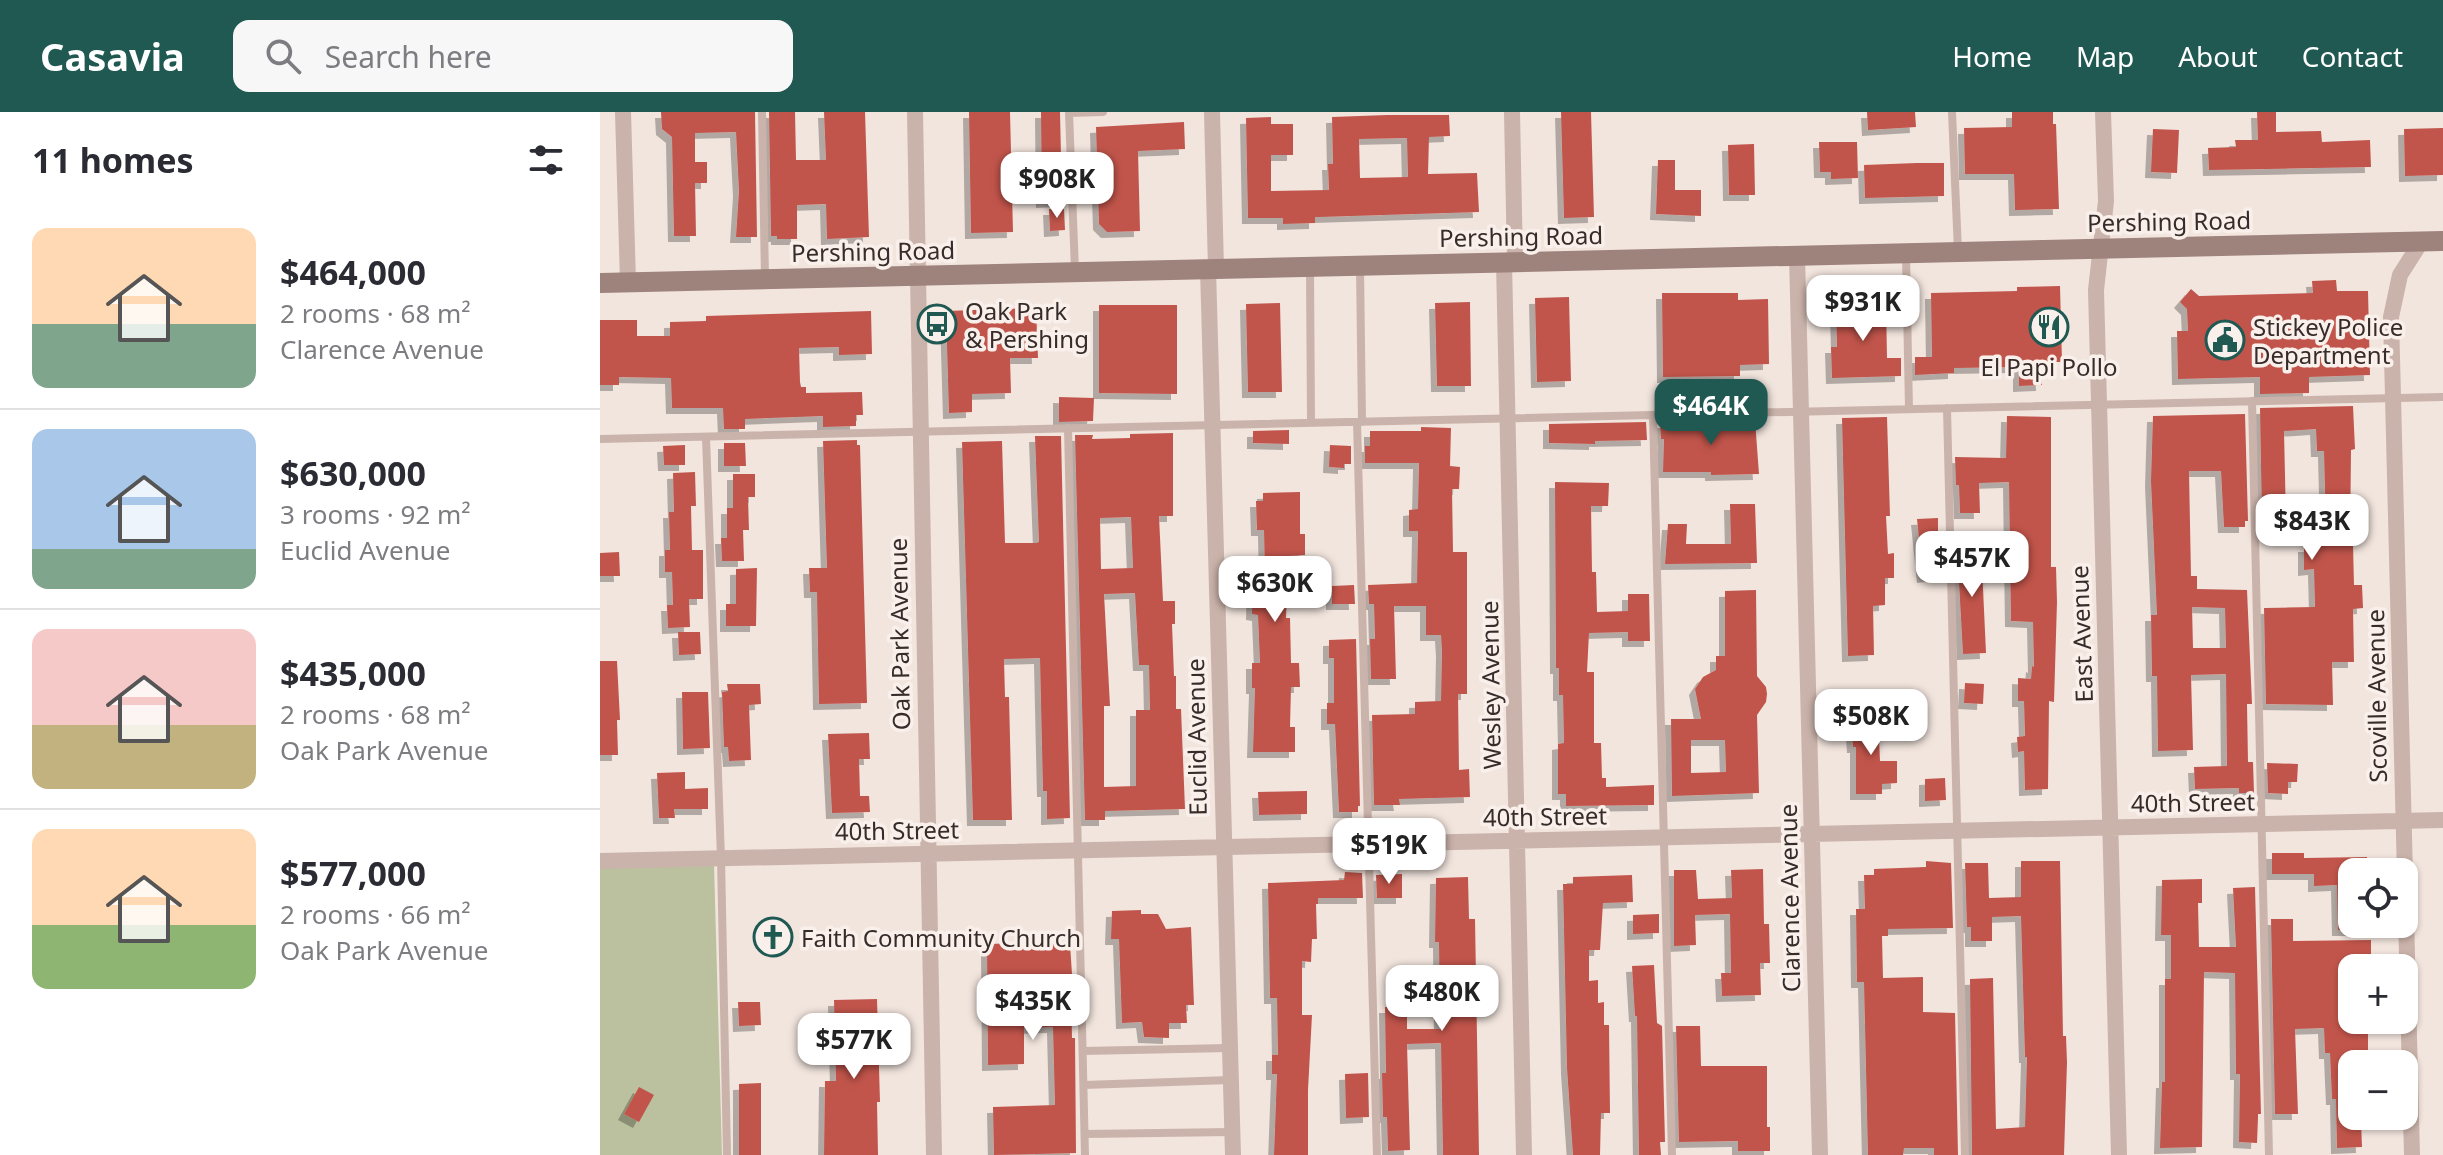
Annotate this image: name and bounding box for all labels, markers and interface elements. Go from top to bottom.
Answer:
search box [233,20,793,92]
text: Casavia [40,30,185,82]
icon: search [261,34,305,78]
text: Search here [325,36,492,77]
text: Home [1952,37,2032,75]
text: Map [2076,37,2134,75]
text: About [2178,37,2258,75]
text: Contact [2302,37,2403,75]
text: 11 homes [32,137,194,183]
icon: filters [524,138,568,182]
pin: $908K [1001,152,1113,220]
text: $908K [1019,160,1095,196]
street label: Pershing Road [2087,203,2251,239]
street label: Pershing Road [1439,218,1603,254]
street label: Pershing Road [791,233,955,269]
text: $464,000 [280,249,426,295]
icon: home [96,260,192,356]
pin: $931K [1807,275,1919,343]
text: $931K [1825,283,1901,319]
place label: Oak Park & Pershing [965,294,1089,355]
text: 2 rooms · 68 m² [280,295,470,331]
bus stop icon: Oak Park & Pershing [916,303,958,345]
restaurant icon: El Papi Pollo [2028,306,2070,348]
place label: Stickey Police Department [2253,310,2403,371]
public building icon: Stickey Police Department [2204,319,2246,361]
text: Clarence Avenue [280,331,484,367]
place label: El Papi Pollo [1981,350,2117,383]
pin: $464K [1655,379,1767,447]
text: $464K [1673,387,1749,423]
text: $630,000 [280,450,426,496]
icon: home [96,461,192,557]
pin: $843K [2256,494,2368,562]
text: 3 rooms · 92 m² [280,496,470,532]
text: $843K [2274,502,2350,538]
pin: $457K [1916,531,2028,599]
text: Euclid Avenue [280,532,450,568]
street label: Oak Park Avenue [881,537,917,731]
text: $457K [1934,539,2010,575]
pin: $630K [1219,556,1331,624]
text: $630K [1237,564,1313,600]
street label: East Avenue [2062,565,2100,703]
street label: Wesley Avenue [1472,600,1508,770]
street label: Scoville Avenue [2358,609,2394,783]
text: $435,000 [280,650,426,696]
street label: Euclid Avenue [1178,658,1214,816]
icon: home [96,661,192,757]
pin: $508K [1815,689,1927,757]
text: 2 rooms · 68 m² [280,696,470,732]
text: $508K [1833,697,1909,733]
text: Oak Park Avenue [280,732,489,768]
street label: 40th Street [2131,784,2256,820]
street label: 40th Street [1483,798,1608,834]
street label: Clarence Avenue [1771,804,1807,992]
street label: 40th Street [835,812,960,848]
pin: $519K [1333,818,1445,886]
text: $519K [1351,826,1427,862]
text: $577,000 [280,850,426,896]
map controls [2338,858,2418,1130]
button: locate [2338,858,2418,938]
icon: home [96,861,192,957]
text: 2 rooms · 66 m² [280,896,470,932]
church icon: Faith Community Church [752,916,794,958]
place label: Faith Community Church [801,921,1081,954]
text: Oak Park Avenue [280,932,489,968]
button: + [2338,954,2418,1034]
pin: $480K [1386,965,1498,1033]
text: $480K [1404,973,1480,1009]
pin: $435K [977,974,1089,1042]
text: $435K [995,982,1071,1018]
pin: $577K [798,1013,910,1081]
text: $577K [816,1021,892,1057]
button: − [2338,1050,2418,1130]

